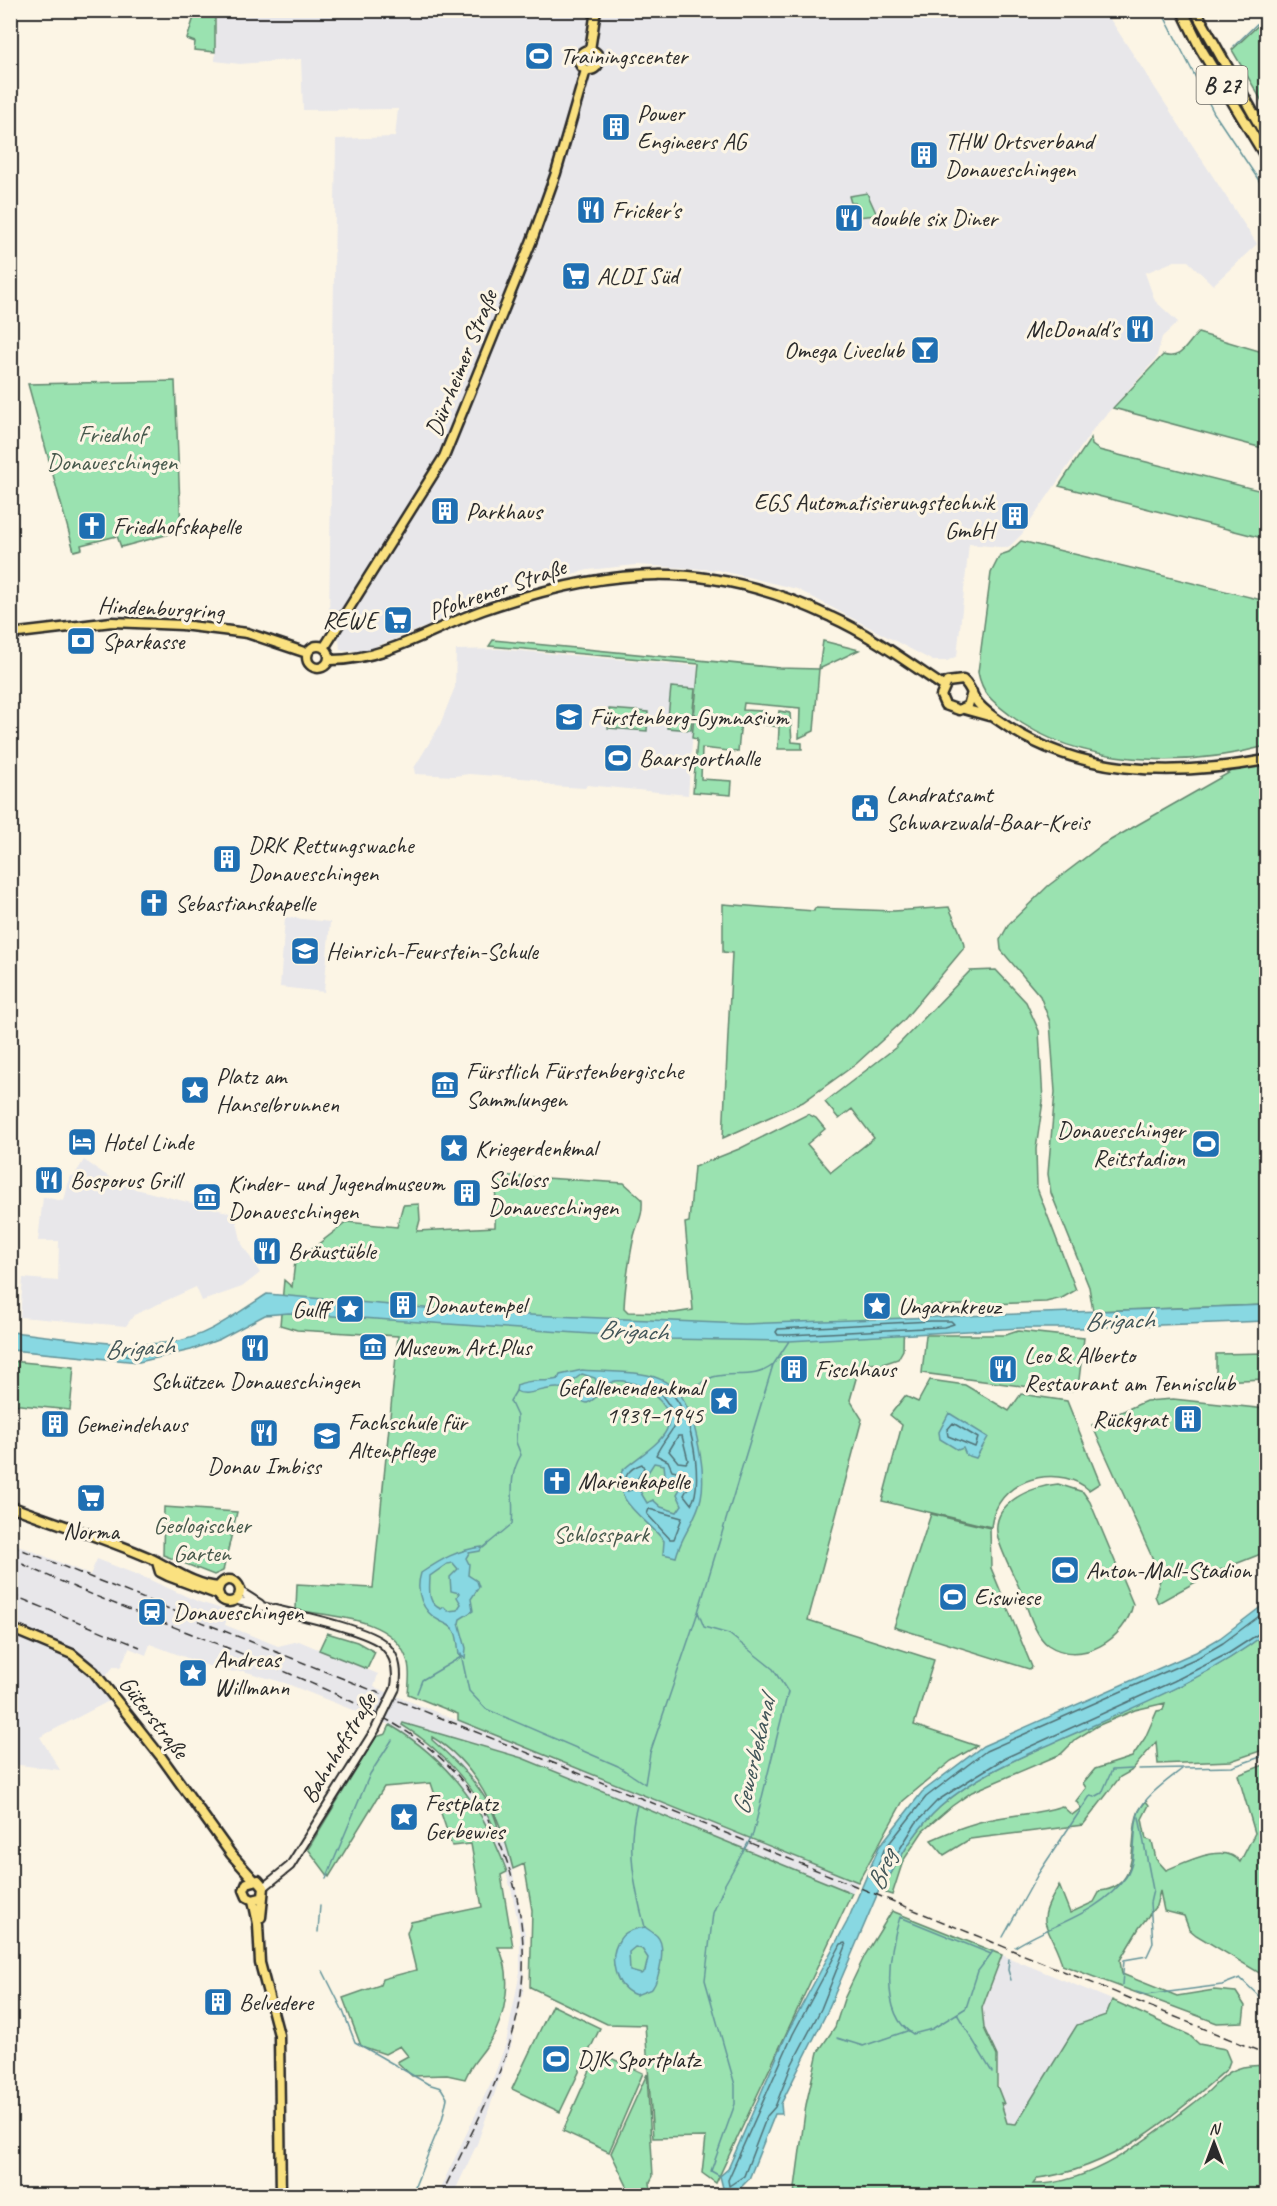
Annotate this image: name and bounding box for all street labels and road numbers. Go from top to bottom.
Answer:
road number: B 27 [1196,66,1248,104]
street label: Dürrheimer Straße [418,284,505,440]
street label: Pfohrener Straße [424,551,572,626]
street label: Hindenburgring [97,590,226,626]
street label: Güterstraße [112,1670,197,1766]
street label: Bahnhofstraße [293,1686,384,1809]

